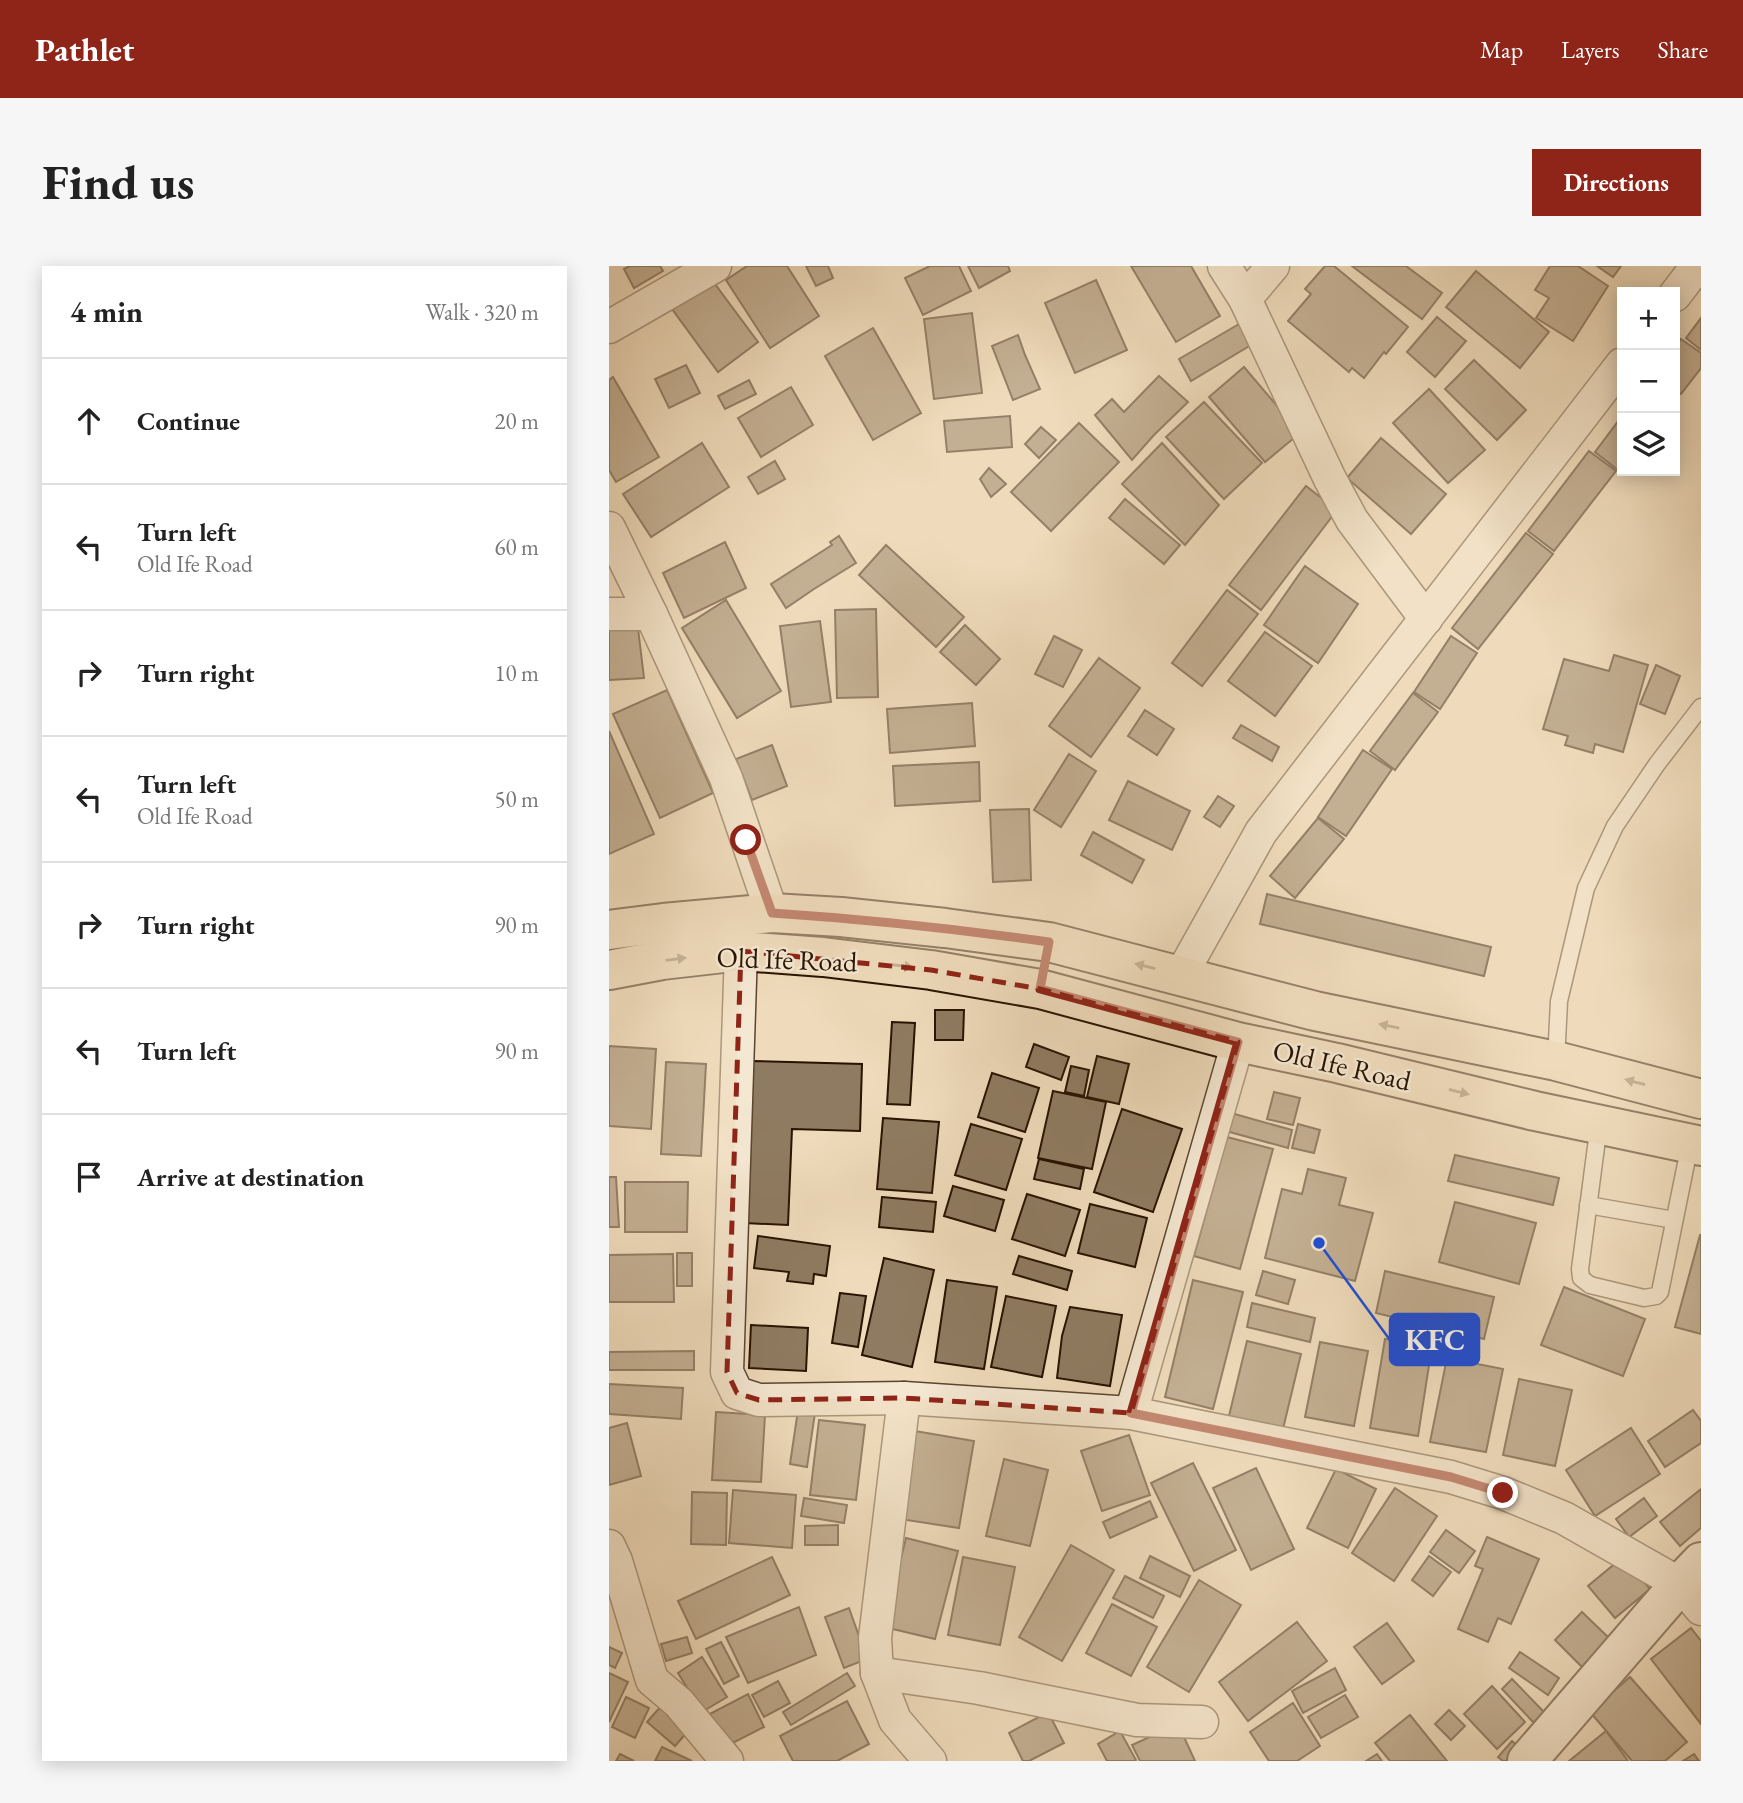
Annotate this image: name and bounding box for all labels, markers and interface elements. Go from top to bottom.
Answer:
text: Pathlet [35,28,134,71]
text: Map [1480,34,1523,65]
text: Layers [1561,34,1620,65]
text: Share [1658,34,1708,65]
button: Directions [1532,149,1701,216]
text: Find us [42,150,194,214]
map controls [1617,287,1680,476]
button: + [1617,287,1680,350]
text: 4 min [70,292,143,331]
text: Walk · 320 m [425,297,539,327]
button: − [1617,350,1680,413]
icon: ahead [70,402,108,440]
text: Continue [137,404,240,438]
text: 20 m [494,406,539,436]
button: layers [1617,413,1680,476]
text: Turn left [137,515,236,549]
icon: left [70,528,108,566]
text: 60 m [494,532,539,562]
text: Old Ife Road [137,549,253,579]
icon: right [70,654,108,692]
text: Turn right [137,656,255,690]
text: 10 m [494,658,539,688]
text: Turn left [137,767,236,801]
icon: left [70,780,108,818]
text: 50 m [494,784,539,814]
text: Old Ife Road [137,801,253,831]
route start [730,824,761,855]
icon: right [70,906,108,944]
text: Turn right [137,908,255,942]
text: 90 m [494,910,539,940]
street label: Old Ife Road [716,939,859,979]
one-way arrow [665,953,687,964]
one-way arrow [1134,960,1156,971]
one-way arrow [892,961,914,972]
one-way arrow [1378,1021,1400,1032]
icon: left [70,1032,108,1070]
street label: Old Ife Road [1269,1032,1415,1099]
text: Turn left [137,1034,236,1068]
text: 90 m [494,1036,539,1066]
one-way arrow [1624,1076,1646,1087]
one-way arrow [1448,1087,1470,1098]
icon: arrive [70,1158,108,1196]
text: Arrive at destination [137,1160,364,1194]
callout: KFC [1390,1314,1479,1365]
text: KFC [1405,1320,1465,1359]
route end [1487,1477,1518,1508]

